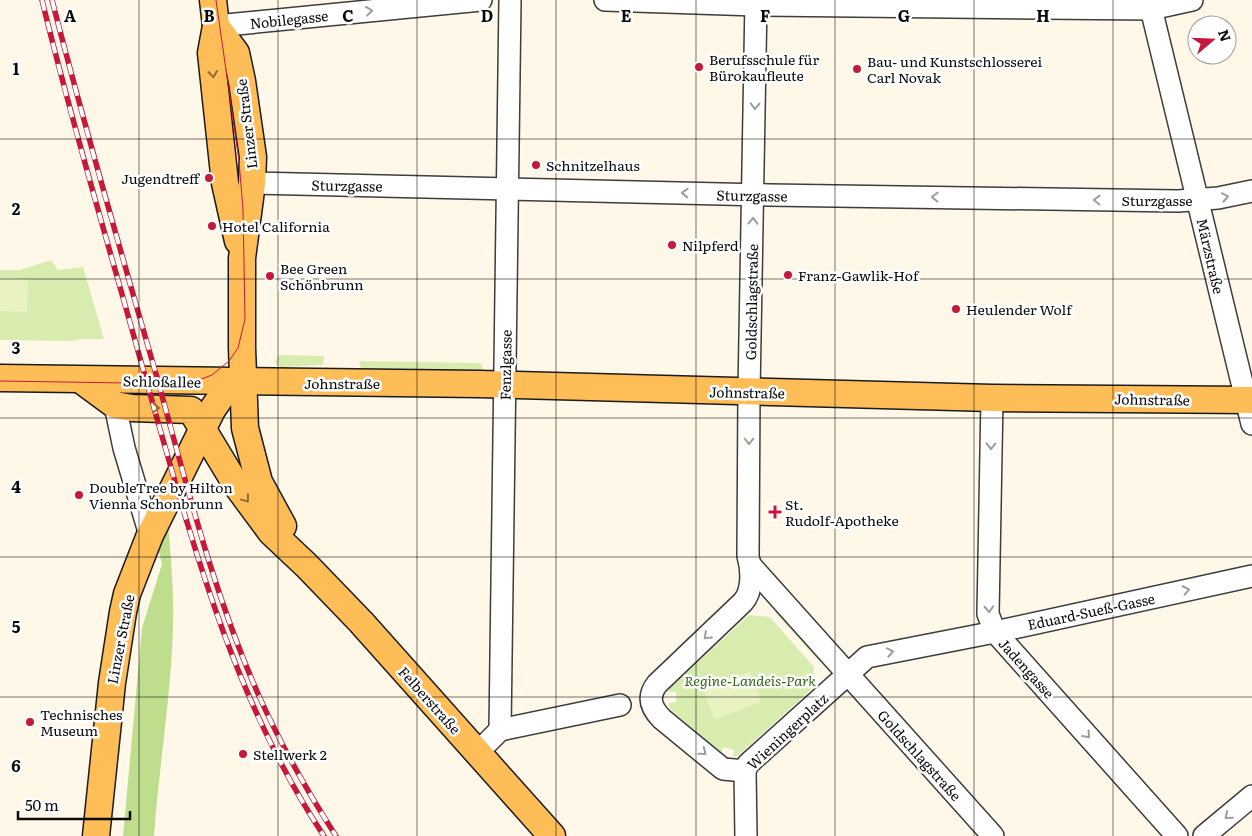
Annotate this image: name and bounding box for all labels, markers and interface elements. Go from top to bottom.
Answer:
text: A [64,3,76,27]
text: B [203,3,215,27]
text: C [342,3,354,27]
text: D [481,3,493,27]
text: E [621,3,632,27]
text: F [760,3,770,27]
text: G [898,3,910,27]
text: H [1036,3,1050,27]
street label: Nobilegasse [249,5,329,33]
one-way arrow [366,6,374,17]
north arrow [1187,15,1237,65]
text: N [1214,27,1237,44]
place label: Berufsschule für Bürokaufleute [709,49,819,85]
place label: Bau- und Kunstschlosserei Carl Novak [867,51,1043,87]
text: 1 [13,56,20,80]
marker: Berufsschule für Bürokaufleute [693,61,705,73]
marker: Bau- und Kunstschlosserei Carl Novak [851,63,863,75]
one-way arrow [207,70,218,78]
street label: Linzer Straße [231,78,261,170]
one-way arrow [749,102,760,110]
place label: Schnitzelhaus [546,155,640,175]
marker: Schnitzelhaus [530,159,542,171]
place label: Jugendtreff [121,168,200,188]
marker: Jugendtreff [203,172,215,184]
street label: Sturzgasse [311,174,383,196]
street label: Sturzgasse [716,184,788,206]
one-way arrow [681,188,688,198]
street label: Sturzgasse [1121,190,1193,210]
one-way arrow [931,192,939,203]
one-way arrow [1221,192,1230,202]
one-way arrow [1093,195,1100,205]
text: 2 [12,196,21,220]
place label: Hotel California [222,216,330,236]
one-way arrow [747,216,758,224]
street label: Märzstraße [1193,216,1229,296]
marker: Hotel California [206,220,218,232]
place label: Nilpferd [682,235,739,255]
marker: Nilpferd [666,239,678,251]
street label: Goldschlagstraße [740,244,762,360]
place label: Bee Green Schönbrunn [280,258,364,294]
place label: Franz-Gawlik-Hof [798,265,920,285]
marker: Franz-Gawlik-Hof [782,269,794,281]
marker: Bee Green Schönbrunn [264,270,276,282]
place label: Heulender Wolf [966,299,1073,319]
marker: Heulender Wolf [950,303,962,315]
street label: Fenzlgasse [494,329,516,401]
text: 3 [12,335,21,359]
street label: Schloßallee [123,370,201,392]
street label: Johnstraße [304,373,380,393]
street label: Johnstraße [709,381,785,403]
street label: Johnstraße [1114,388,1190,410]
one-way arrow [152,403,160,414]
one-way arrow [744,437,754,445]
one-way arrow [986,442,996,450]
text: 4 [11,474,21,498]
place label: DoubleTree by Hilton Vienna Schonbrunn [89,477,233,513]
marker: DoubleTree by Hilton Vienna Schonbrunn [73,489,85,501]
one-way arrow [241,493,249,502]
place label: St. Rudolf-Apotheke [785,494,899,530]
marker: St. Rudolf-Apotheke [769,506,781,518]
one-way arrow [1181,585,1190,596]
street label: Eduard-Sueß-Gasse [1025,588,1157,634]
street label: Linzer Straße [102,593,138,685]
one-way arrow [983,605,994,613]
text: 5 [12,614,21,638]
one-way arrow [704,630,713,639]
street label: Jadengasse [995,634,1059,702]
one-way arrow [886,648,894,658]
street label: Felberstraße [394,662,466,738]
park label: Regine-Landeis-Park [684,670,816,690]
street label: Wieningerplatz [742,688,832,774]
place label: Technisches Museum [40,704,122,740]
street label: Goldschlagstraße [874,705,966,805]
marker: Technisches Museum [24,716,36,728]
one-way arrow [1081,729,1090,738]
place label: Stellwerk 2 [253,744,327,764]
one-way arrow [697,746,706,755]
marker: Stellwerk 2 [237,748,249,760]
text: 6 [11,753,21,777]
scale bar [18,788,130,820]
text: 50 m [25,793,59,816]
one-way arrow [1225,810,1234,819]

